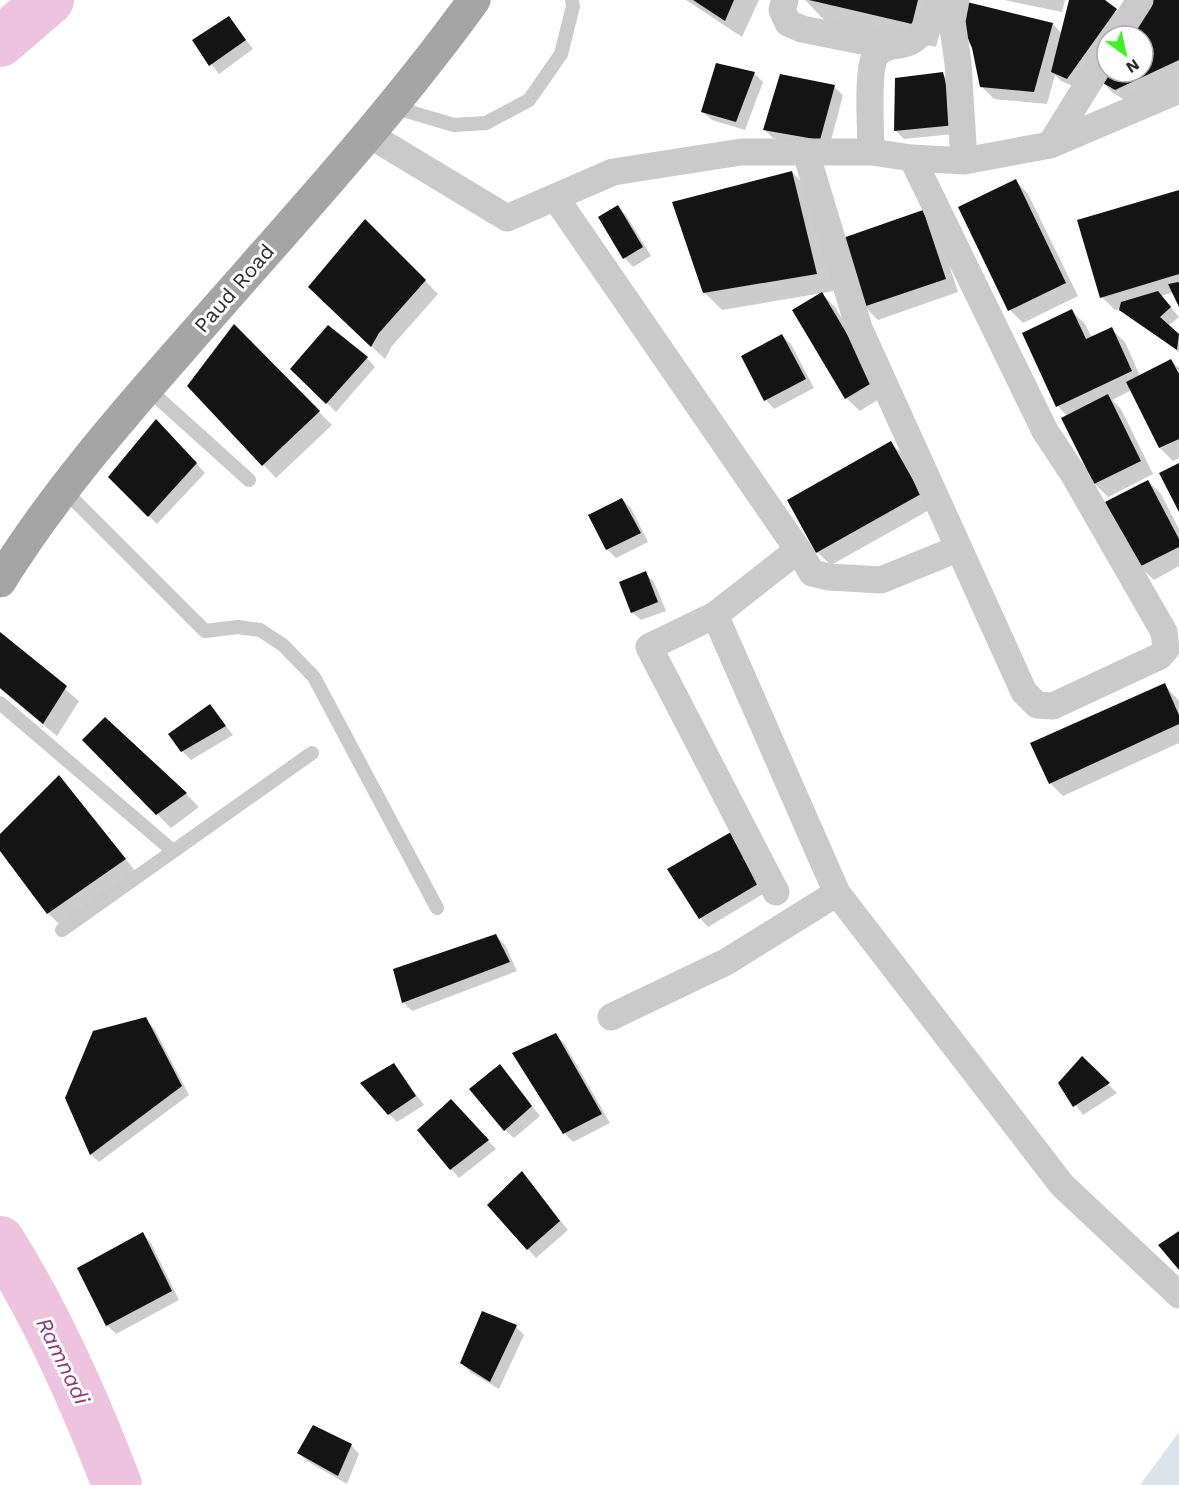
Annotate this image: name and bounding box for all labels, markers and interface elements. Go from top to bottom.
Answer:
north arrow [1095,24,1155,84]
text: N [1123,55,1143,77]
street label: Paud Road [189,239,279,337]
water label: Ramnadi [31,1313,95,1410]

